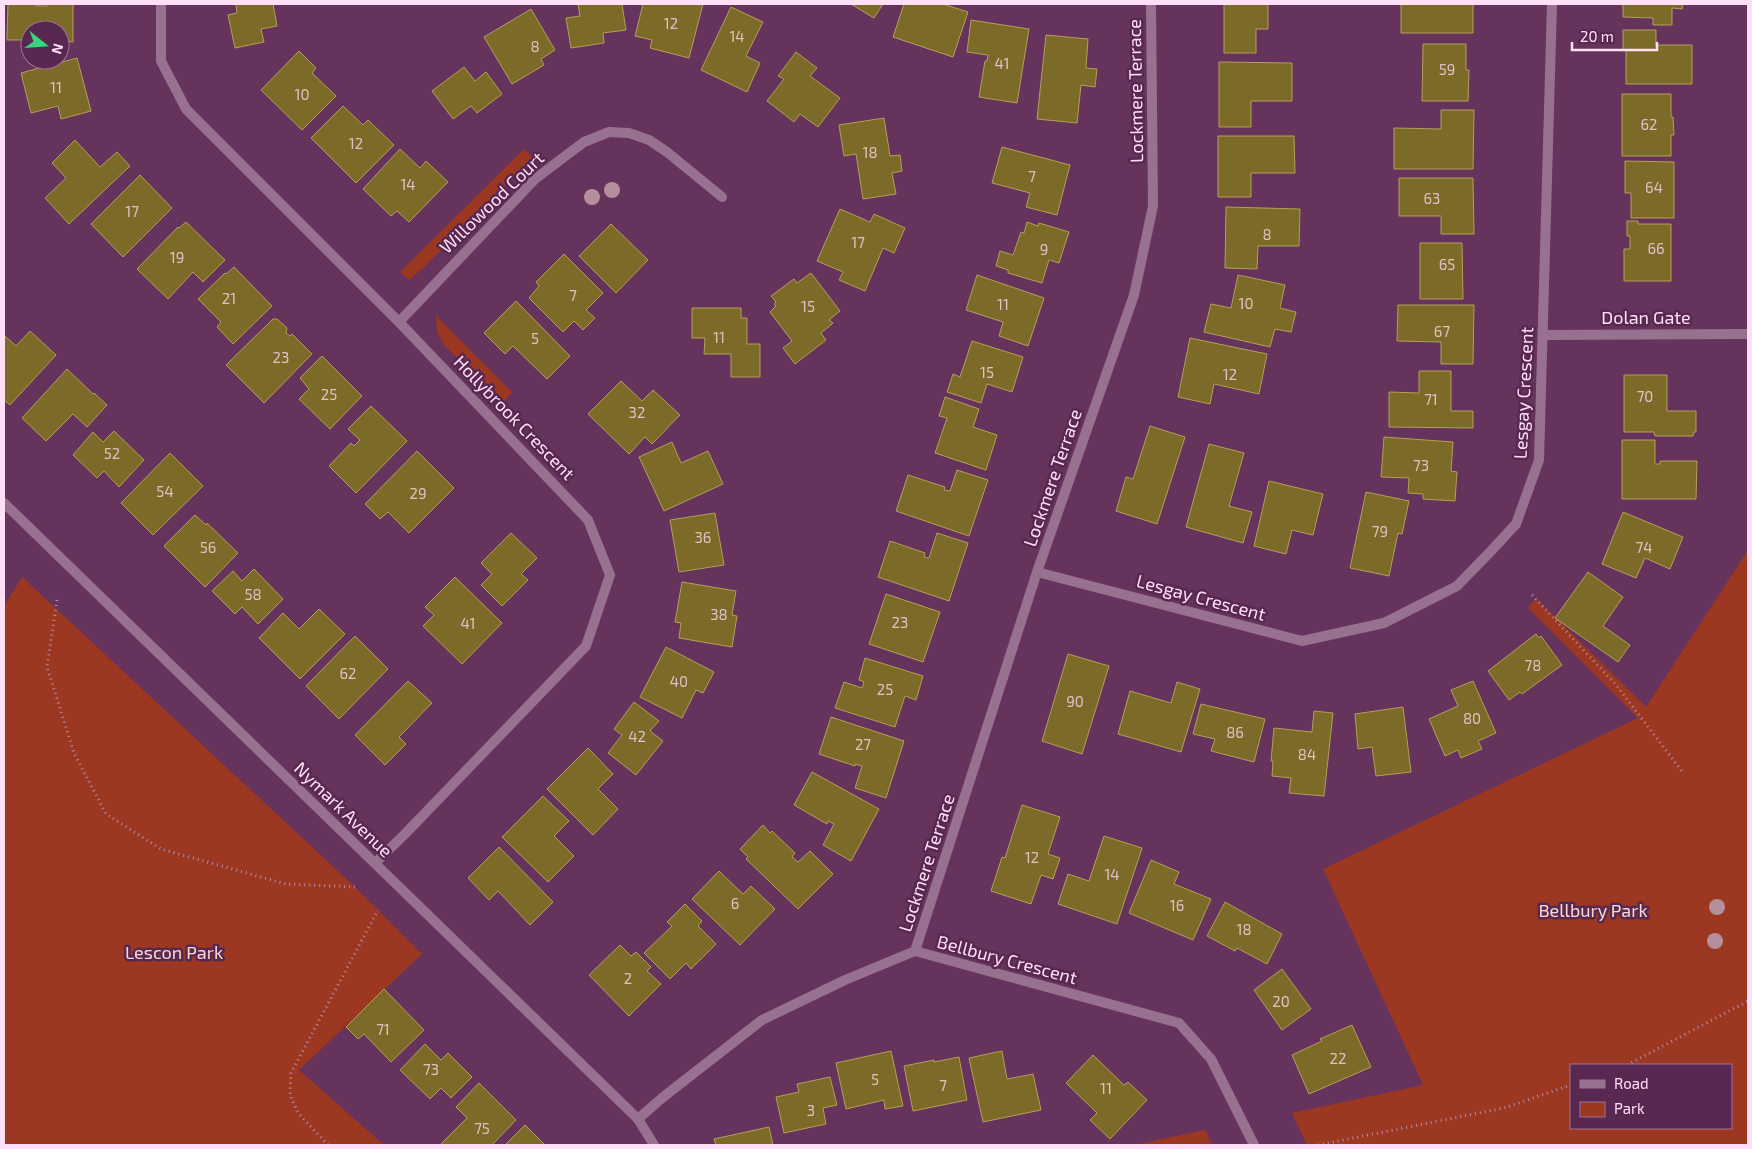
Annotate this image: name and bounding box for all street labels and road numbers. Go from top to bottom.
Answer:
street label: Lockmere Terrace [1123,19,1147,163]
street label: Willowood Court [434,147,548,258]
street label: Dolan Gate [1601,306,1691,328]
street label: Lesgay Crescent [1509,326,1537,460]
street label: Hollybrook Crescent [450,351,580,484]
street label: Lockmere Terrace [1018,406,1086,549]
street label: Lesgay Crescent [1134,569,1268,625]
street label: Nymark Avenue [290,757,397,862]
street label: Lockmere Terrace [893,791,959,934]
street label: Bellbury Crescent [935,930,1080,988]

